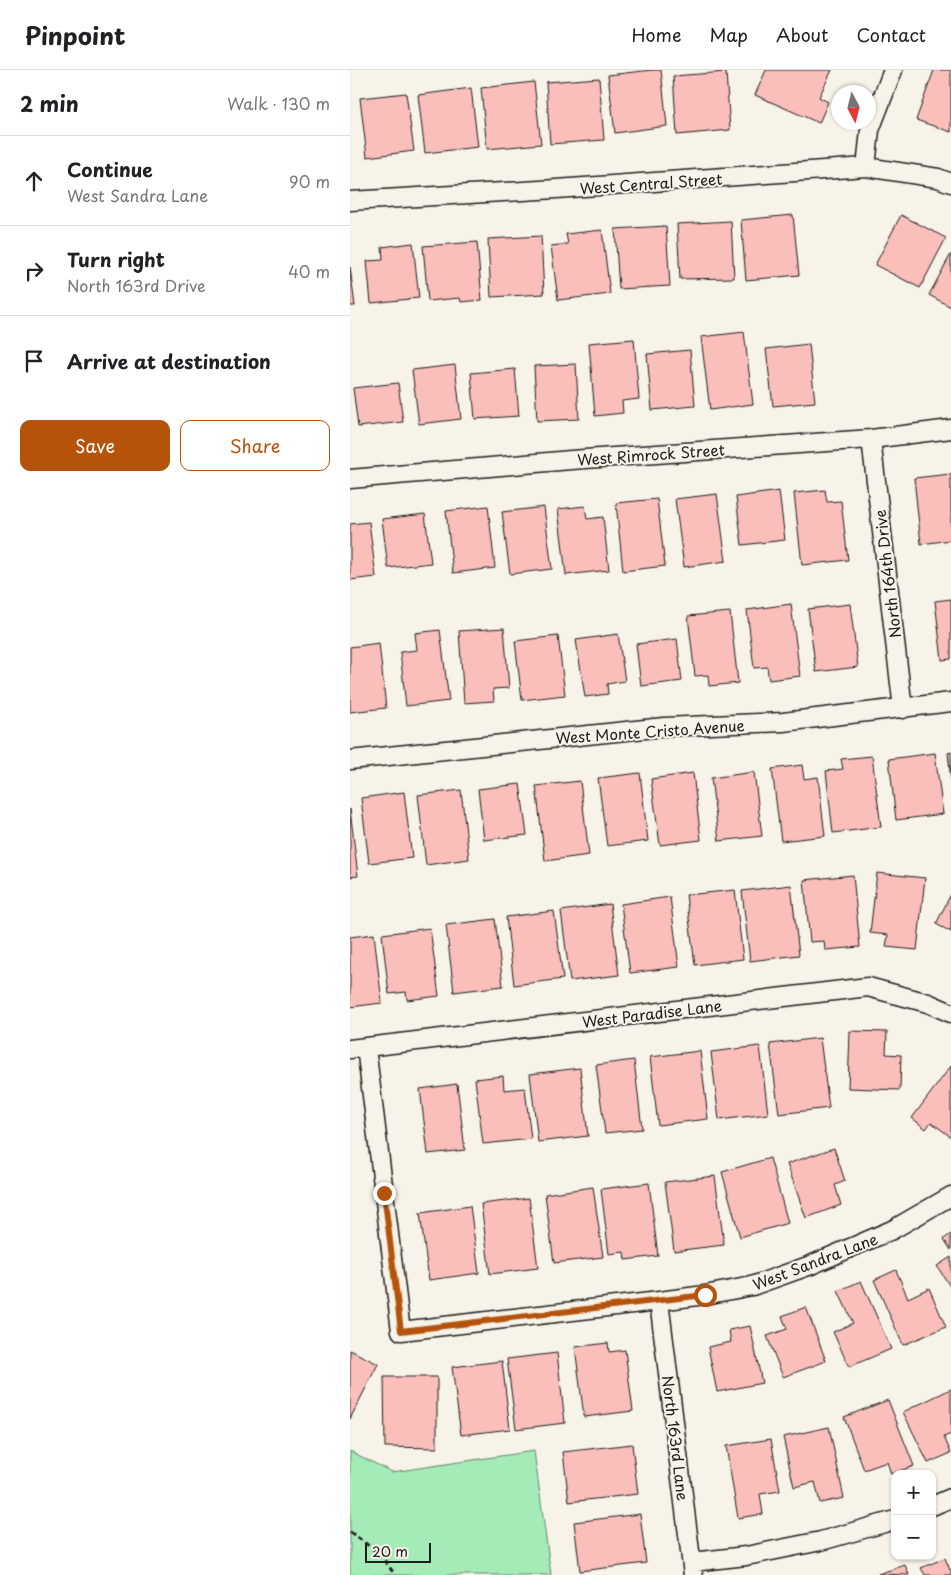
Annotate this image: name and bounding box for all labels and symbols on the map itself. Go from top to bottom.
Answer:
north arrow [831,85,876,130]
street label: West Central Street [579,167,723,199]
street label: West Rimrock Street [576,437,726,471]
street label: North 164th Drive [868,508,906,640]
street label: West Monte Cristo Avenue [555,713,745,749]
street label: West Paradise Lane [581,993,723,1033]
route end [373,1182,396,1205]
street label: West Sandra Lane [749,1227,881,1295]
route start [694,1284,717,1307]
street label: North 163rd Lane [657,1374,695,1502]
scale bar [365,1540,431,1563]

